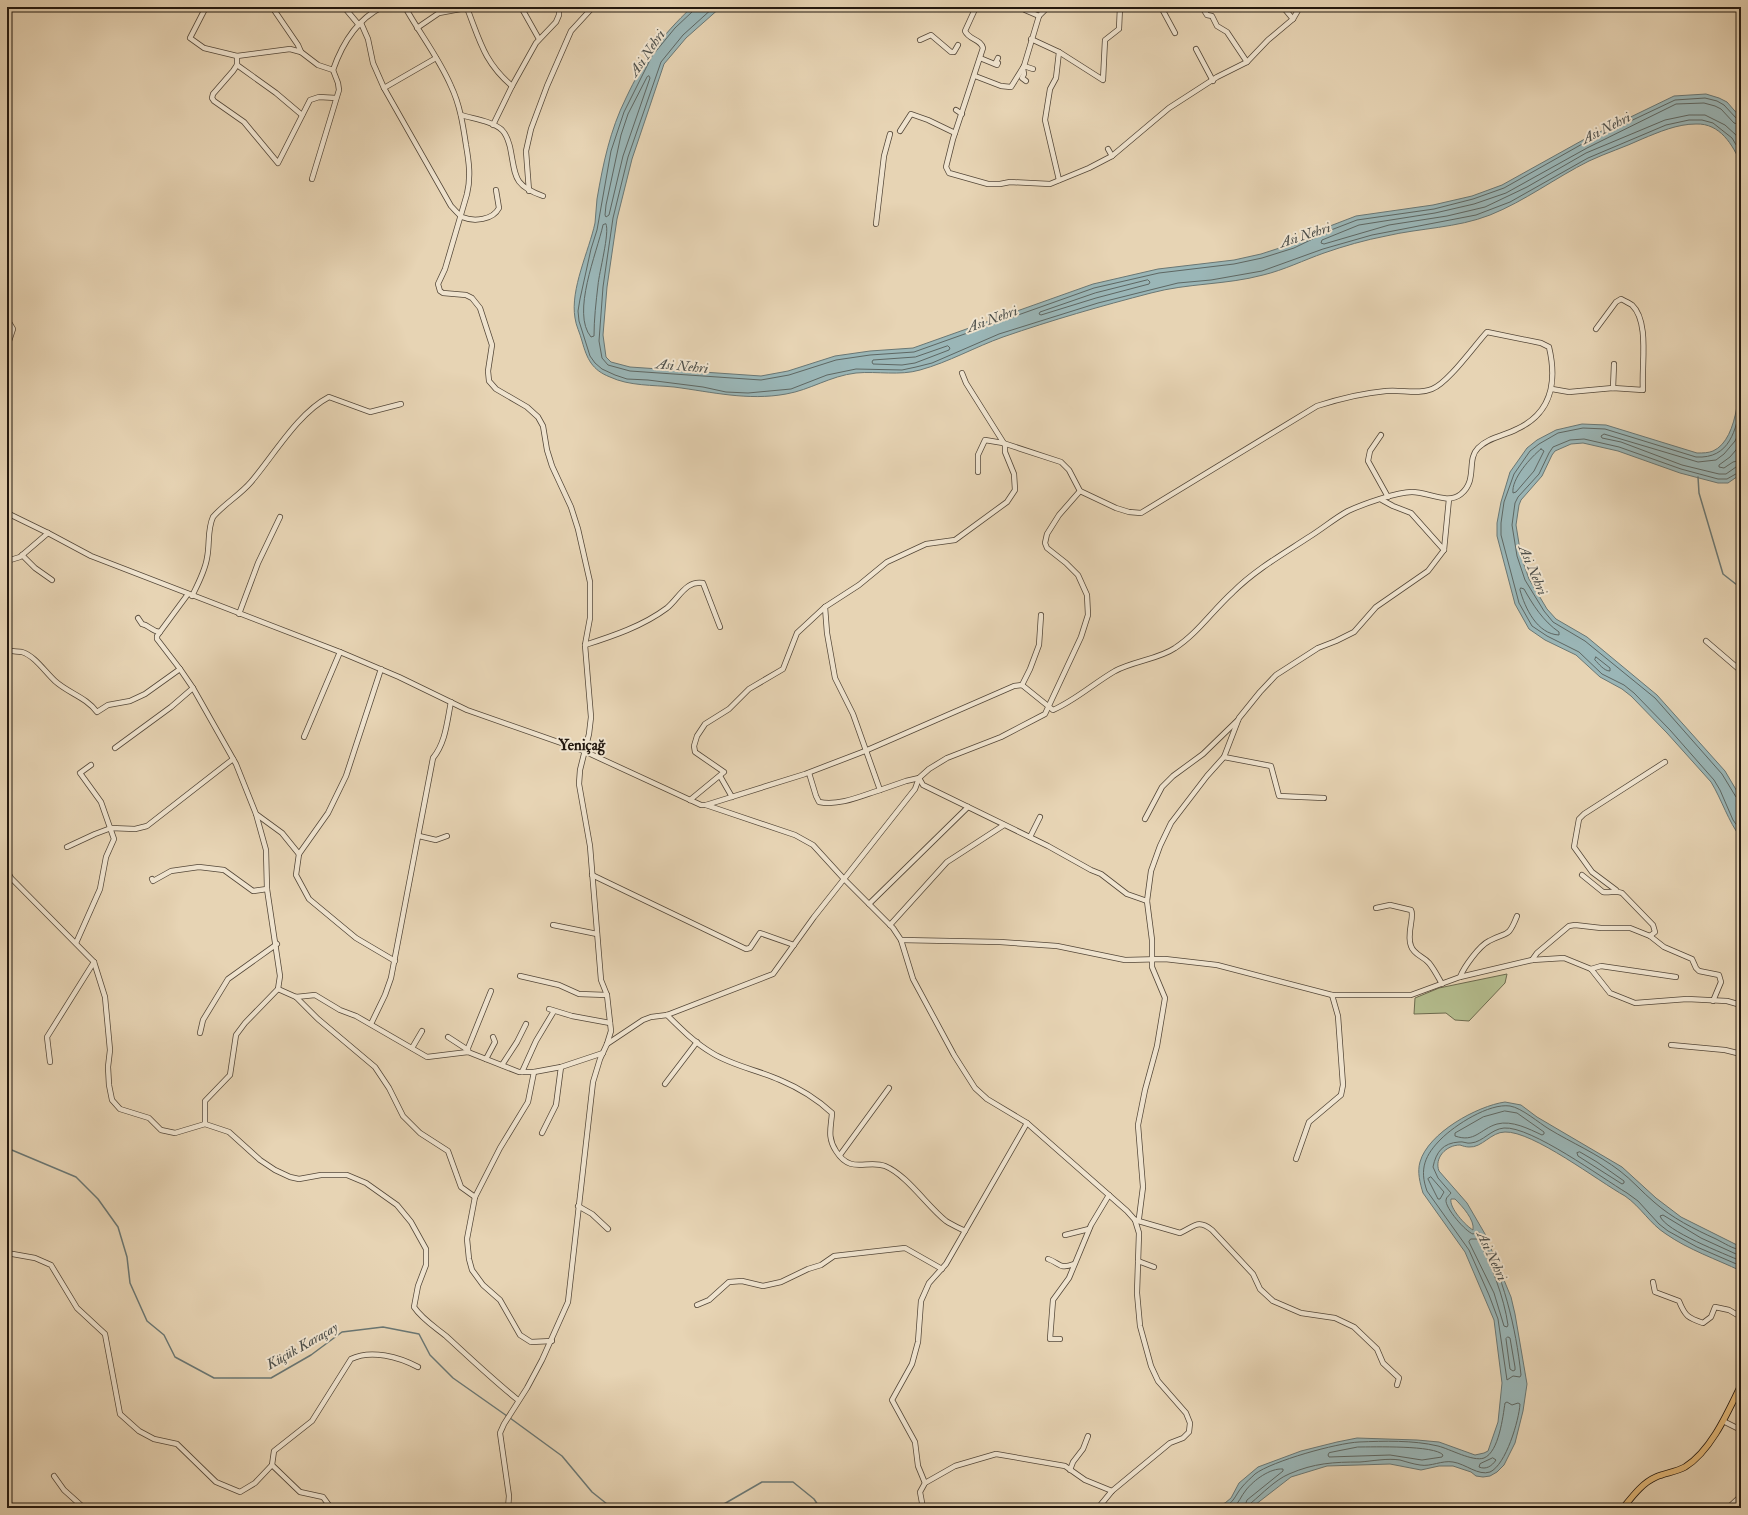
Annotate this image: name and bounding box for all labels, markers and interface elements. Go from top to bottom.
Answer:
water label: Asi Nehri [624,26,669,81]
water label: Asi Nehri [1577,108,1633,148]
water label: Asi Nehri [1275,219,1333,252]
water label: Asi Nehri [963,302,1020,337]
water label: Asi Nehri [653,355,709,377]
water label: Asi Nehri [1514,541,1551,598]
district label: Yeniçağ [558,736,606,756]
water label: Asi Nehri [1472,1227,1511,1284]
water label: Küçük Karaçay [262,1319,341,1374]

